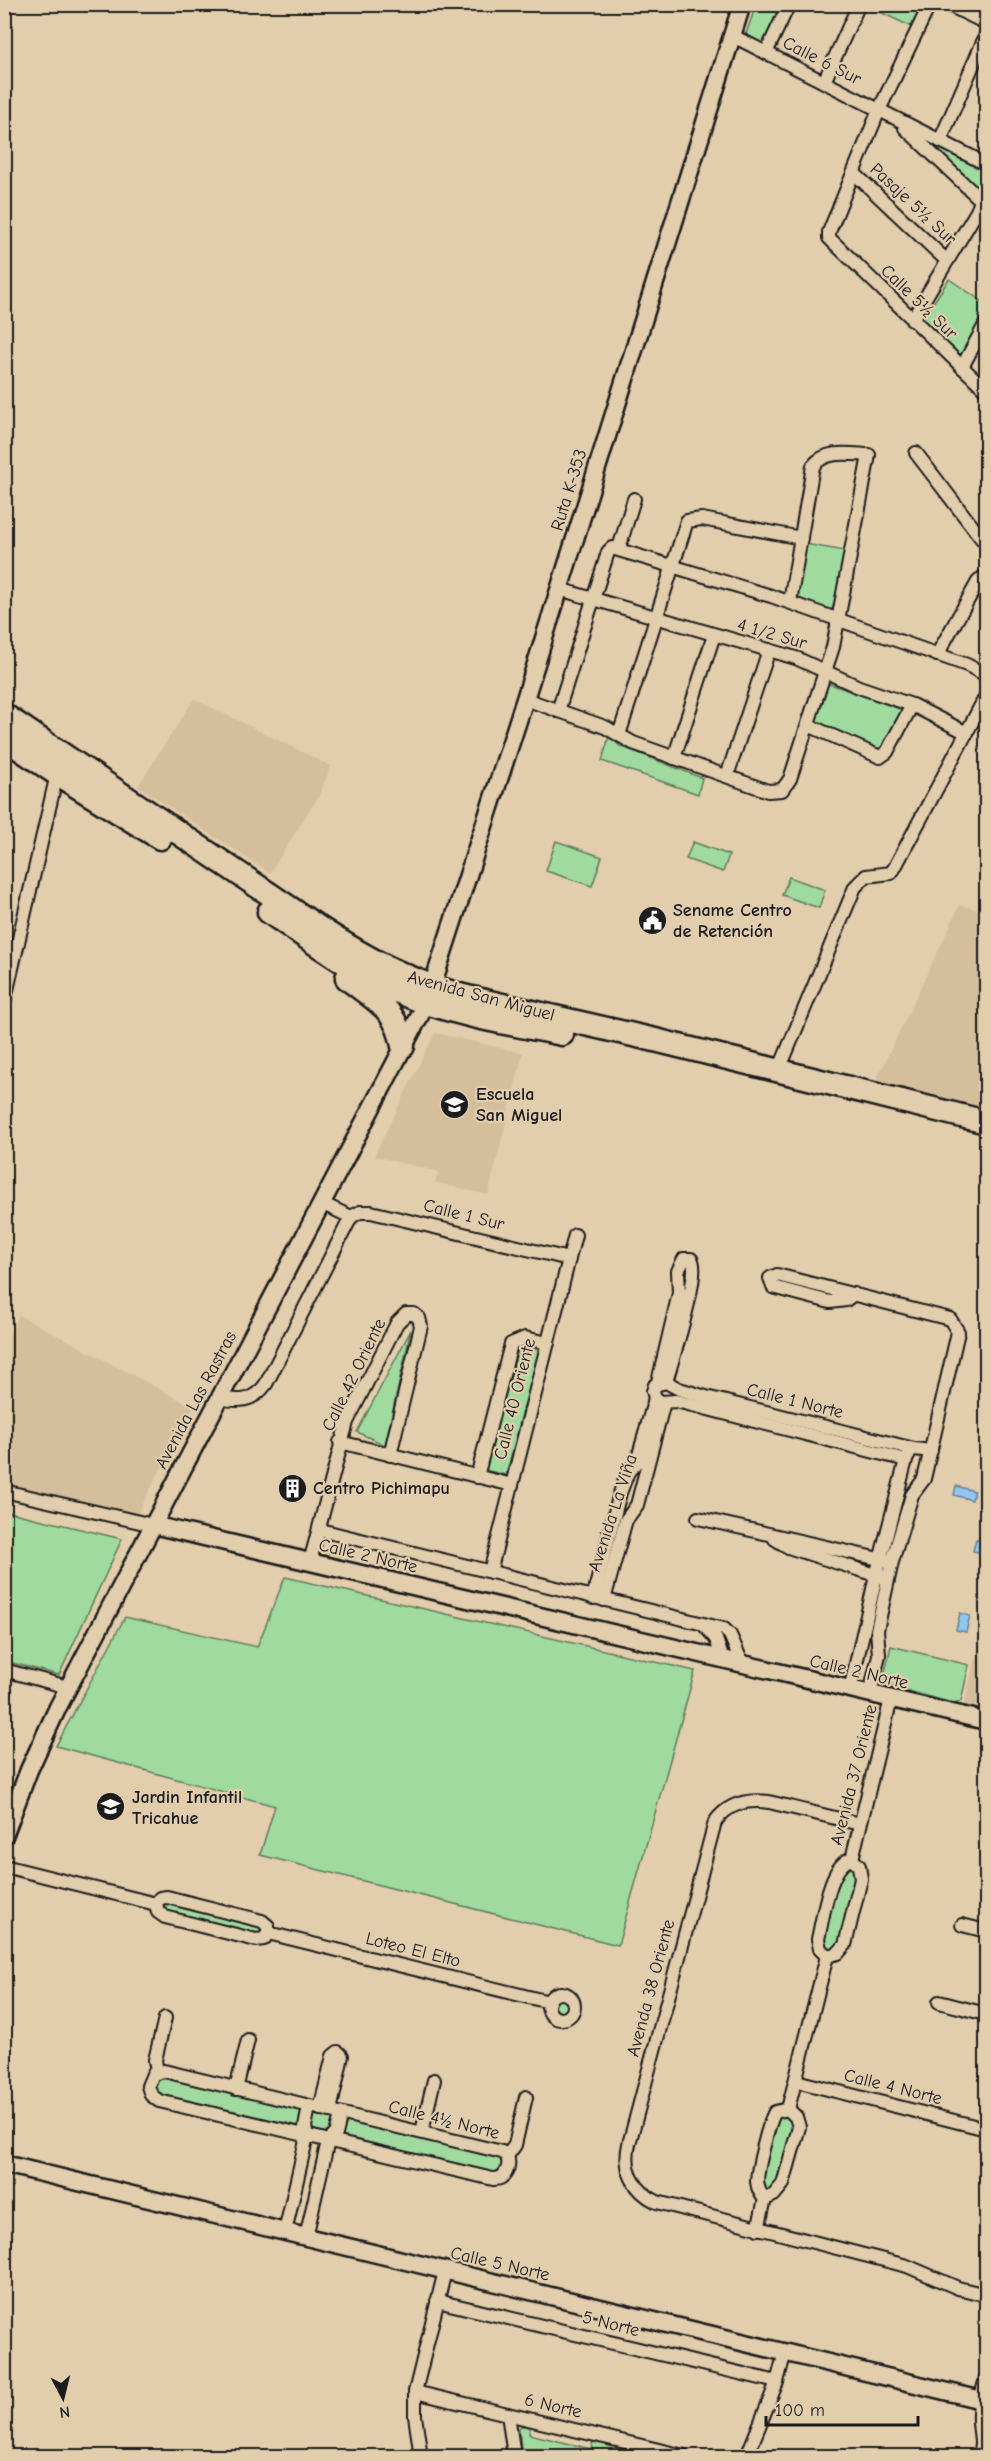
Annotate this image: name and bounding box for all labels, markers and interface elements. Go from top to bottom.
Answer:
street label: Calle 6 Sur [779,32,866,90]
street label: Pasaje 5½ Sur [866,159,961,250]
street label: Calle 5½ Sur [876,260,962,344]
street label: Ruta K-353 [547,447,591,533]
street label: 4 1/2 Sur [735,614,810,654]
place label: Sename Centro de Retención [673,900,792,942]
public building icon: Sename Centro de Retención [636,904,668,936]
street label: Avenida San Miguel [405,966,557,1026]
place label: Escuela San Miguel [476,1084,562,1126]
school or university icon: Escuela San Miguel [439,1088,471,1120]
street label: Calle 1 Sur [421,1195,507,1235]
street label: Calle 42 Oriente [318,1315,390,1435]
street label: Avenida Las Rastras [151,1328,241,1472]
street label: Calle 40 Oriente [490,1336,540,1462]
street label: Calle 1 Norte [745,1379,845,1423]
street label: Avenida La Viña [584,1452,642,1574]
building icon: Centro Pichimapu [276,1472,308,1504]
place label: Centro Pichimapu [313,1478,450,1499]
street label: Calle 2 Norte [317,1534,419,1578]
street label: Calle 2 Norte [808,1650,910,1694]
street label: Avenida 37 Oriente [826,1702,882,1848]
place label: Jardin Infantil Tricahue [132,1787,242,1829]
school or university icon: Jardin Infantil Tricahue [95,1791,127,1823]
street label: Avenda 38 Oriente [623,1917,679,2059]
street label: Loteo El Elto [363,1928,463,1972]
street label: Calle 4 Norte [842,2065,944,2109]
street label: Calle 4½ Norte [386,2096,502,2144]
street label: Calle 5 Norte [448,2242,552,2286]
street label: 5 Norte [580,2307,642,2341]
north arrow [33,2368,93,2428]
street label: 6 Norte [522,2389,584,2423]
scale bar [766,2389,918,2427]
text: 100 m [775,2400,825,2421]
text: N [58,2402,71,2421]

